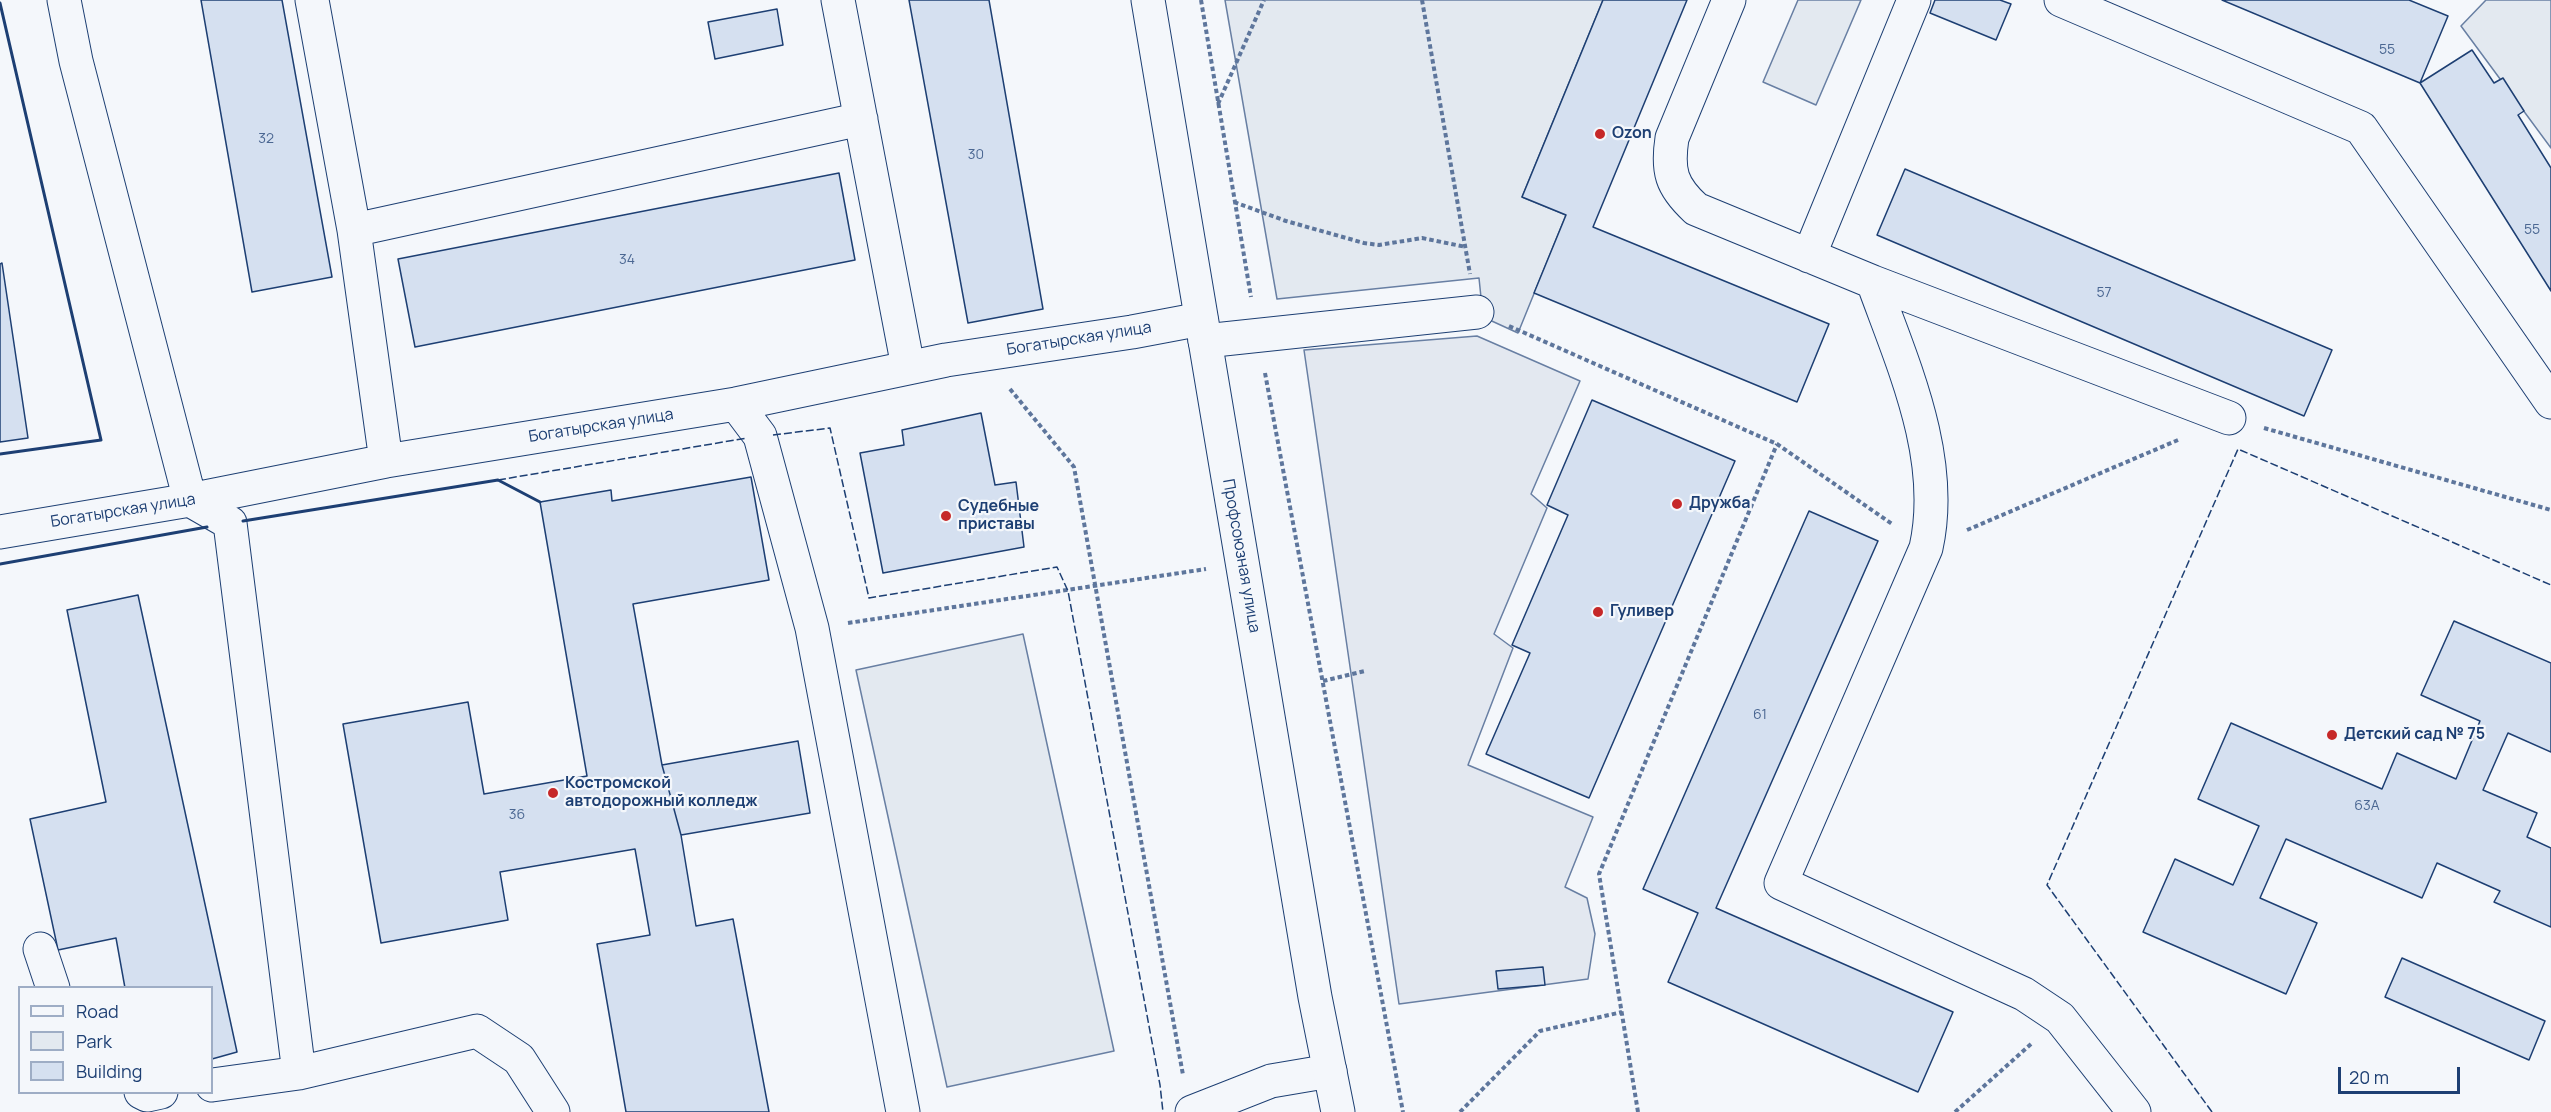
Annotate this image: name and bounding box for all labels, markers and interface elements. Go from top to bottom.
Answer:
house number: 55 [2379,42,2395,58]
place label: Ozon [1612,124,1652,144]
marker: Ozon [1593,127,1607,141]
house number: 32 [258,131,274,147]
house number: 30 [968,147,984,163]
house number: 55 [2524,222,2540,238]
house number: 34 [619,252,635,268]
house number: 57 [2096,285,2112,301]
street label: Богатырская улица [1005,318,1153,360]
street label: Богатырская улица [527,405,675,447]
street label: Профсоюзная улица [1218,478,1264,634]
street label: Богатырская улица [49,490,197,532]
place label: Дружба [1689,494,1751,514]
place label: Судебные приставы [958,497,1039,535]
marker: Дружба [1670,497,1684,511]
marker: Судебные приставы [939,509,953,523]
place label: Гуливер [1610,602,1674,622]
marker: Гуливер [1591,605,1605,619]
house number: 61 [1753,707,1767,723]
place label: Детский сад № 75 [2344,725,2485,745]
marker: Детский сад № 75 [2325,728,2339,742]
place label: Костромской автодорожный колледж [565,774,758,812]
marker: Костромской автодорожный колледж [546,786,560,800]
house number: 63А [2354,798,2380,814]
house number: 36 [509,807,525,823]
legend [18,986,213,1094]
text: Road [76,999,119,1023]
text: Park [76,1029,112,1053]
scale bar [2341,1055,2462,1093]
text: Building [76,1059,142,1083]
text: 20 m [2349,1065,2389,1089]

